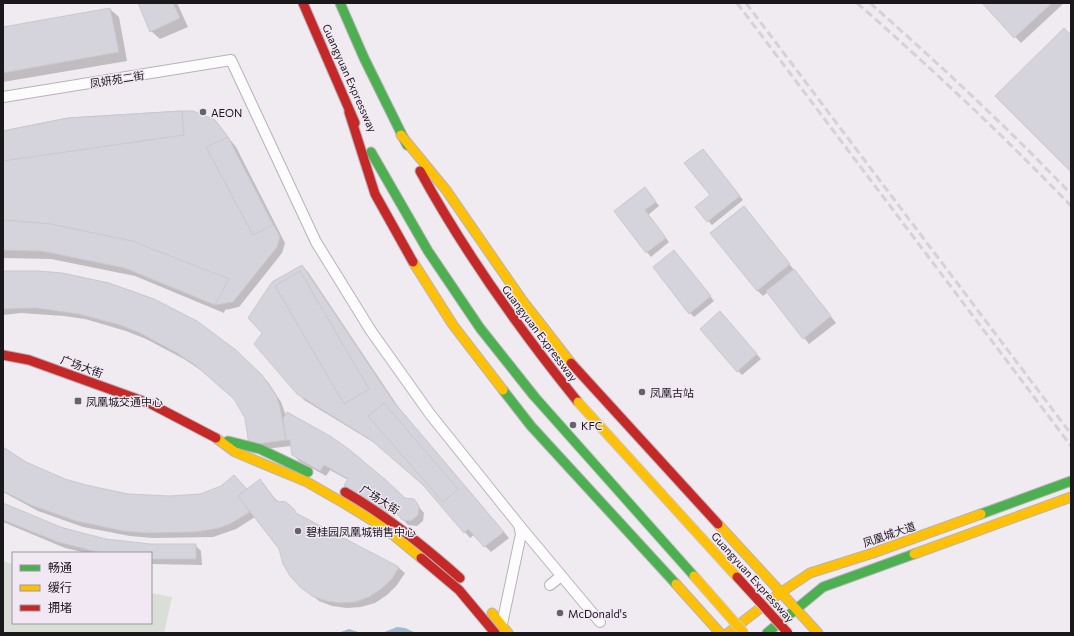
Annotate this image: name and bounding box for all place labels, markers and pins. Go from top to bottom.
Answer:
place label: AEON [211,106,242,119]
marker: AEON [198,107,208,117]
place label: 凤凰古站 [650,386,694,399]
marker: 凤凰古站 [637,387,647,397]
place label: 凤凰城交通中心 [86,395,163,408]
marker: 凤凰城交通中心 [73,396,83,406]
place label: KFC [581,419,602,432]
marker: KFC [568,420,578,430]
place label: 碧桂园凤凰城销售中心 [306,525,416,538]
marker: 碧桂园凤凰城销售中心 [293,526,303,536]
place label: McDonald's [568,607,627,620]
marker: McDonald's [555,608,565,618]

